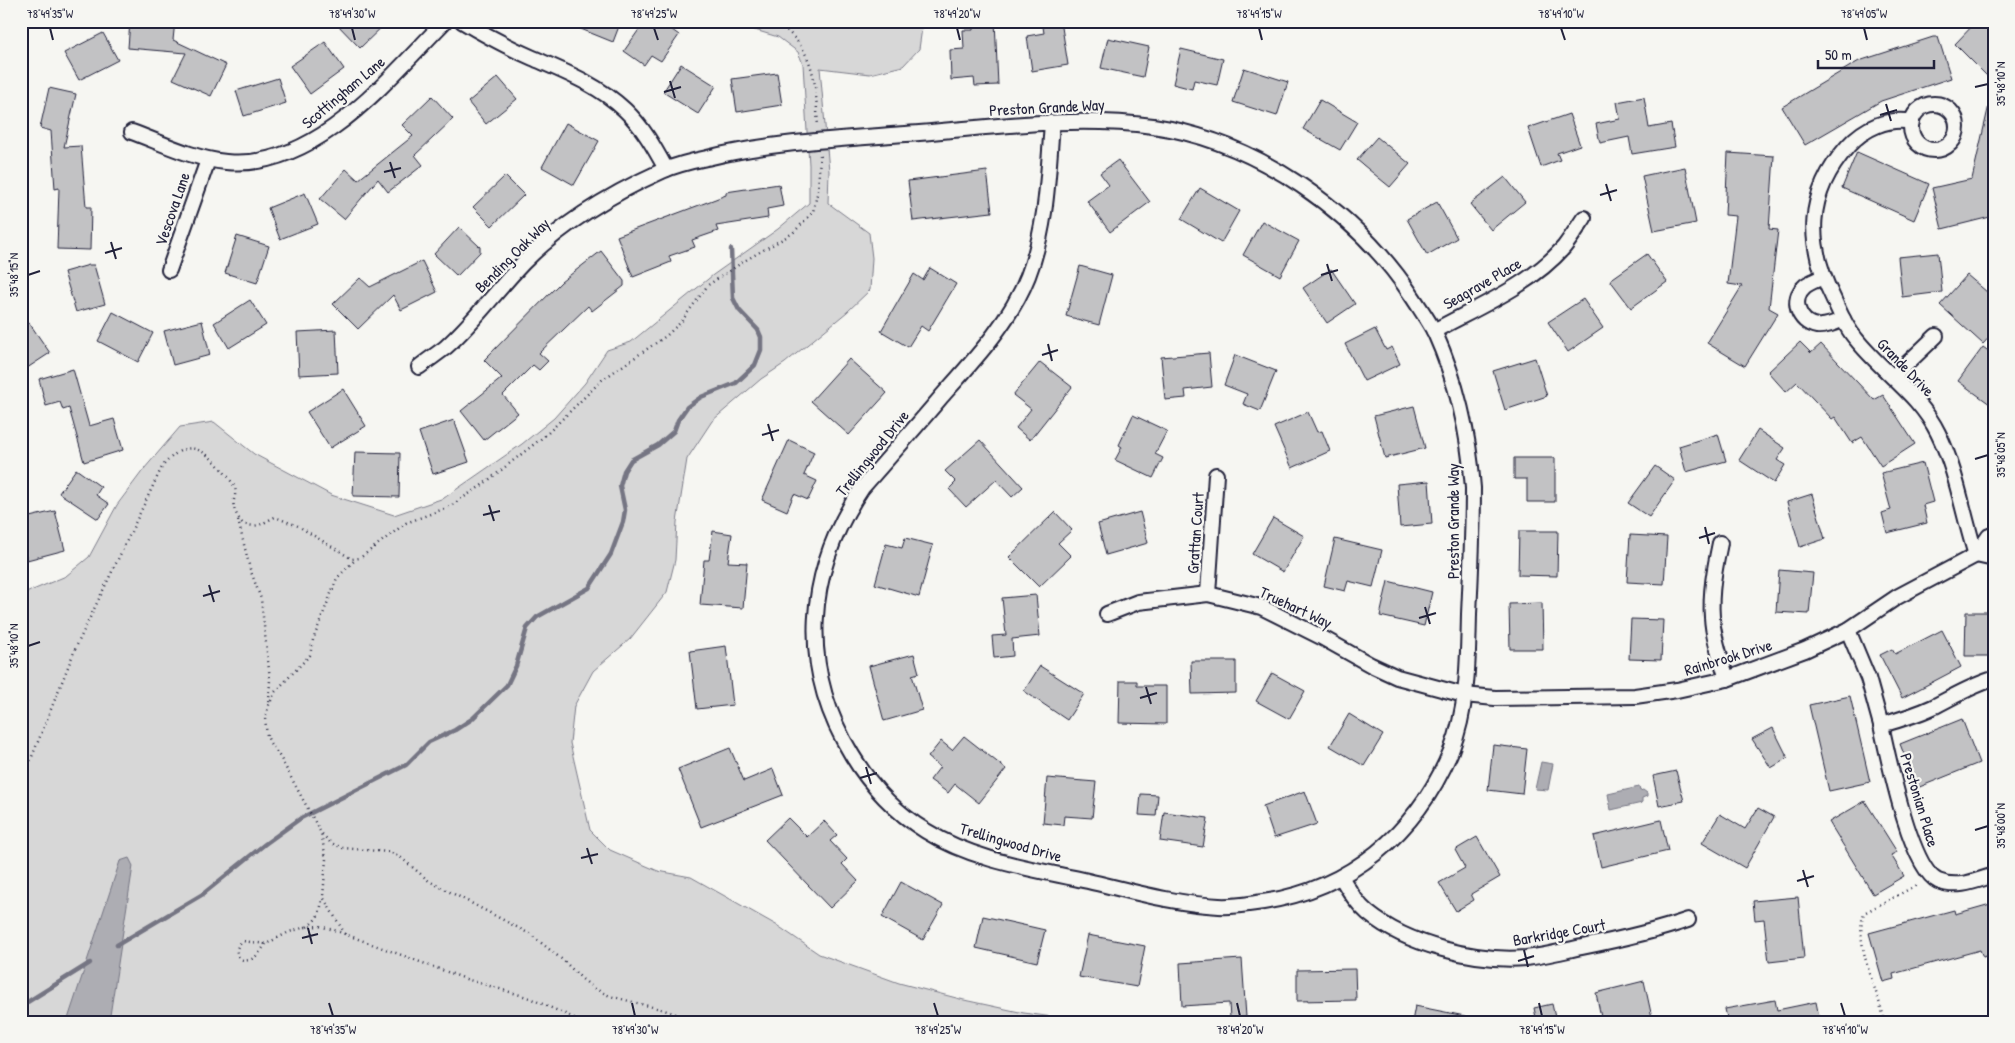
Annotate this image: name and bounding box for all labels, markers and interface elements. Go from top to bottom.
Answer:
text: 78°49'35"W [27,5,74,22]
text: 78°49'30"W [329,5,376,22]
text: 78°49'25"W [631,5,678,22]
text: 78°49'20"W [934,5,981,22]
text: 78°49'15"W [1236,5,1282,22]
text: 78°49'10"W [1538,5,1584,22]
text: 78°49'05"W [1841,5,1888,22]
scale bar [1818,38,1934,70]
text: 50 m [1825,44,1852,65]
street label: Scottingham Lane [297,50,390,133]
text: 35°48'10"N [1992,62,2009,106]
street label: Preston Grande Way [989,93,1106,121]
street label: Vescova Lane [149,169,195,249]
street label: Bending Oak Way [470,212,555,297]
street label: Seagrave Place [1439,251,1526,314]
text: 35°48'15"N [5,253,22,297]
street label: Grande Drive [1872,333,1940,402]
street label: Trellingwood Drive [830,405,914,501]
text: 35°48'05"N [1992,432,2009,478]
street label: Preston Grande Way [1442,463,1464,579]
street label: Grattan Court [1181,491,1209,574]
street label: Truehart Way [1256,581,1336,633]
text: 35°48'10"N [5,624,22,668]
street label: Rainbrook Drive [1682,633,1775,681]
street label: Prestonian Place [1895,750,1945,850]
text: 35°48'00"N [1992,803,2009,849]
street label: Trellingwood Drive [957,817,1065,867]
street label: Barkridge Court [1511,913,1607,951]
text: 78°49'35"W [310,1021,357,1038]
text: 78°49'30"W [612,1021,659,1038]
text: 78°49'25"W [915,1021,962,1038]
text: 78°49'20"W [1217,1021,1264,1038]
text: 78°49'15"W [1519,1021,1565,1038]
text: 78°49'10"W [1822,1021,1868,1038]

